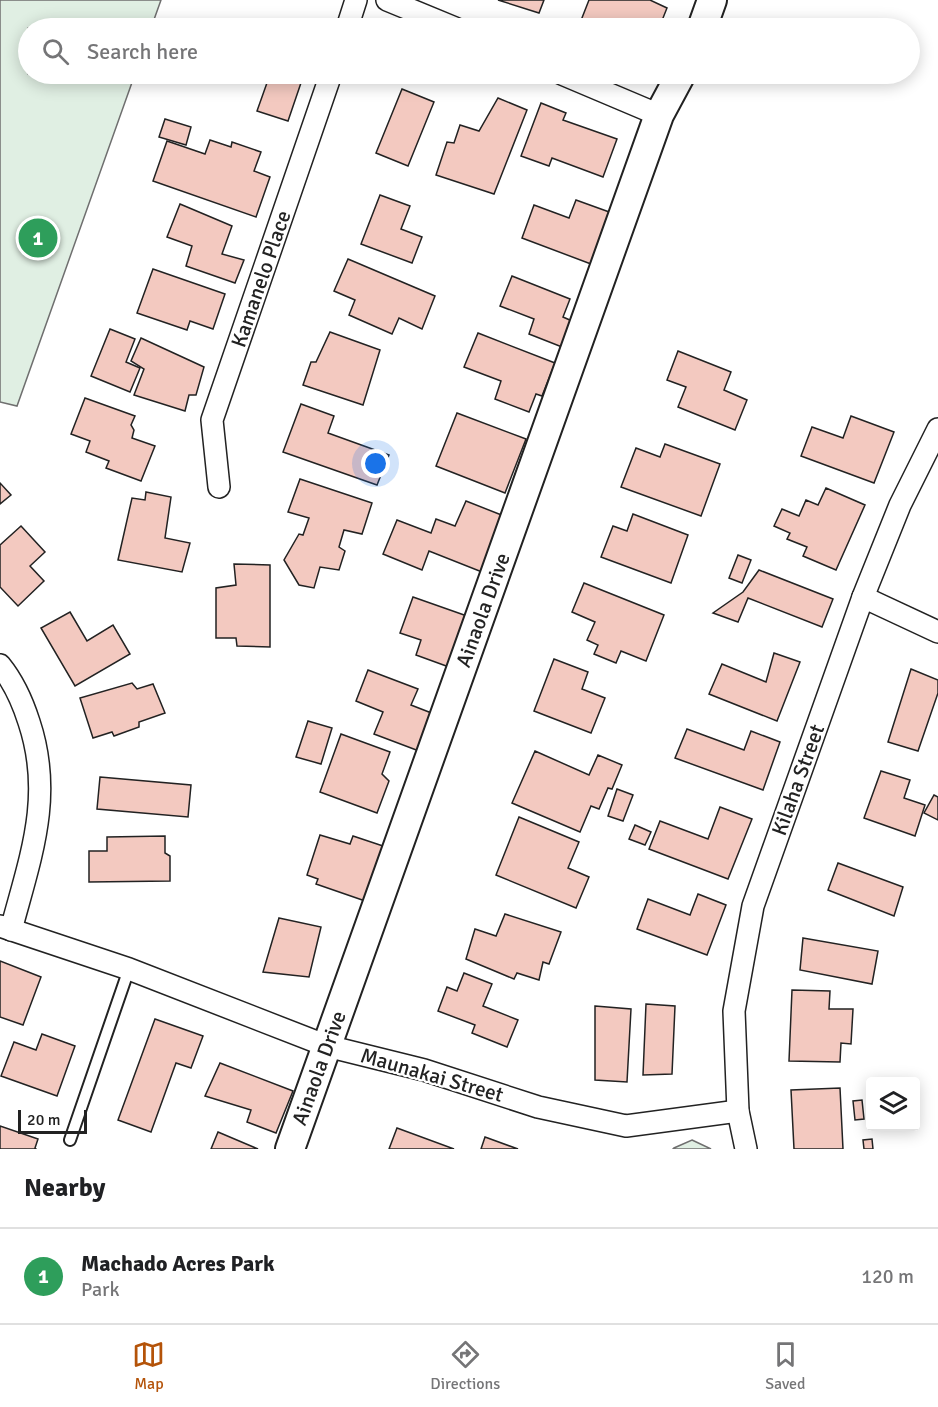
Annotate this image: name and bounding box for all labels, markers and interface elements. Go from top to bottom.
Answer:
search box [18,18,920,84]
icon: search [39,35,72,68]
text: Search here [87,38,198,65]
street label: Kamanelo Place [225,207,297,351]
pin: 1 [18,216,57,260]
your location [361,449,390,478]
street label: Ainaola Drive [450,549,516,671]
street label: Kilaha Street [766,721,830,839]
street label: Ainaola Drive [286,1007,352,1129]
street label: Maunakai Street [358,1042,506,1108]
map controls [866,1077,920,1131]
button: layers [866,1077,920,1131]
scale bar [18,1107,87,1134]
text: 20 m [27,1110,61,1130]
text: Nearby [24,1172,105,1204]
text: Machado Acres Park [81,1250,274,1277]
text: 1 [38,1264,49,1289]
text: 120 m [861,1264,914,1289]
text: Park [81,1277,119,1302]
tab: Map [132,1338,165,1394]
tab: Directions [430,1338,500,1394]
tab: Saved [765,1338,806,1394]

